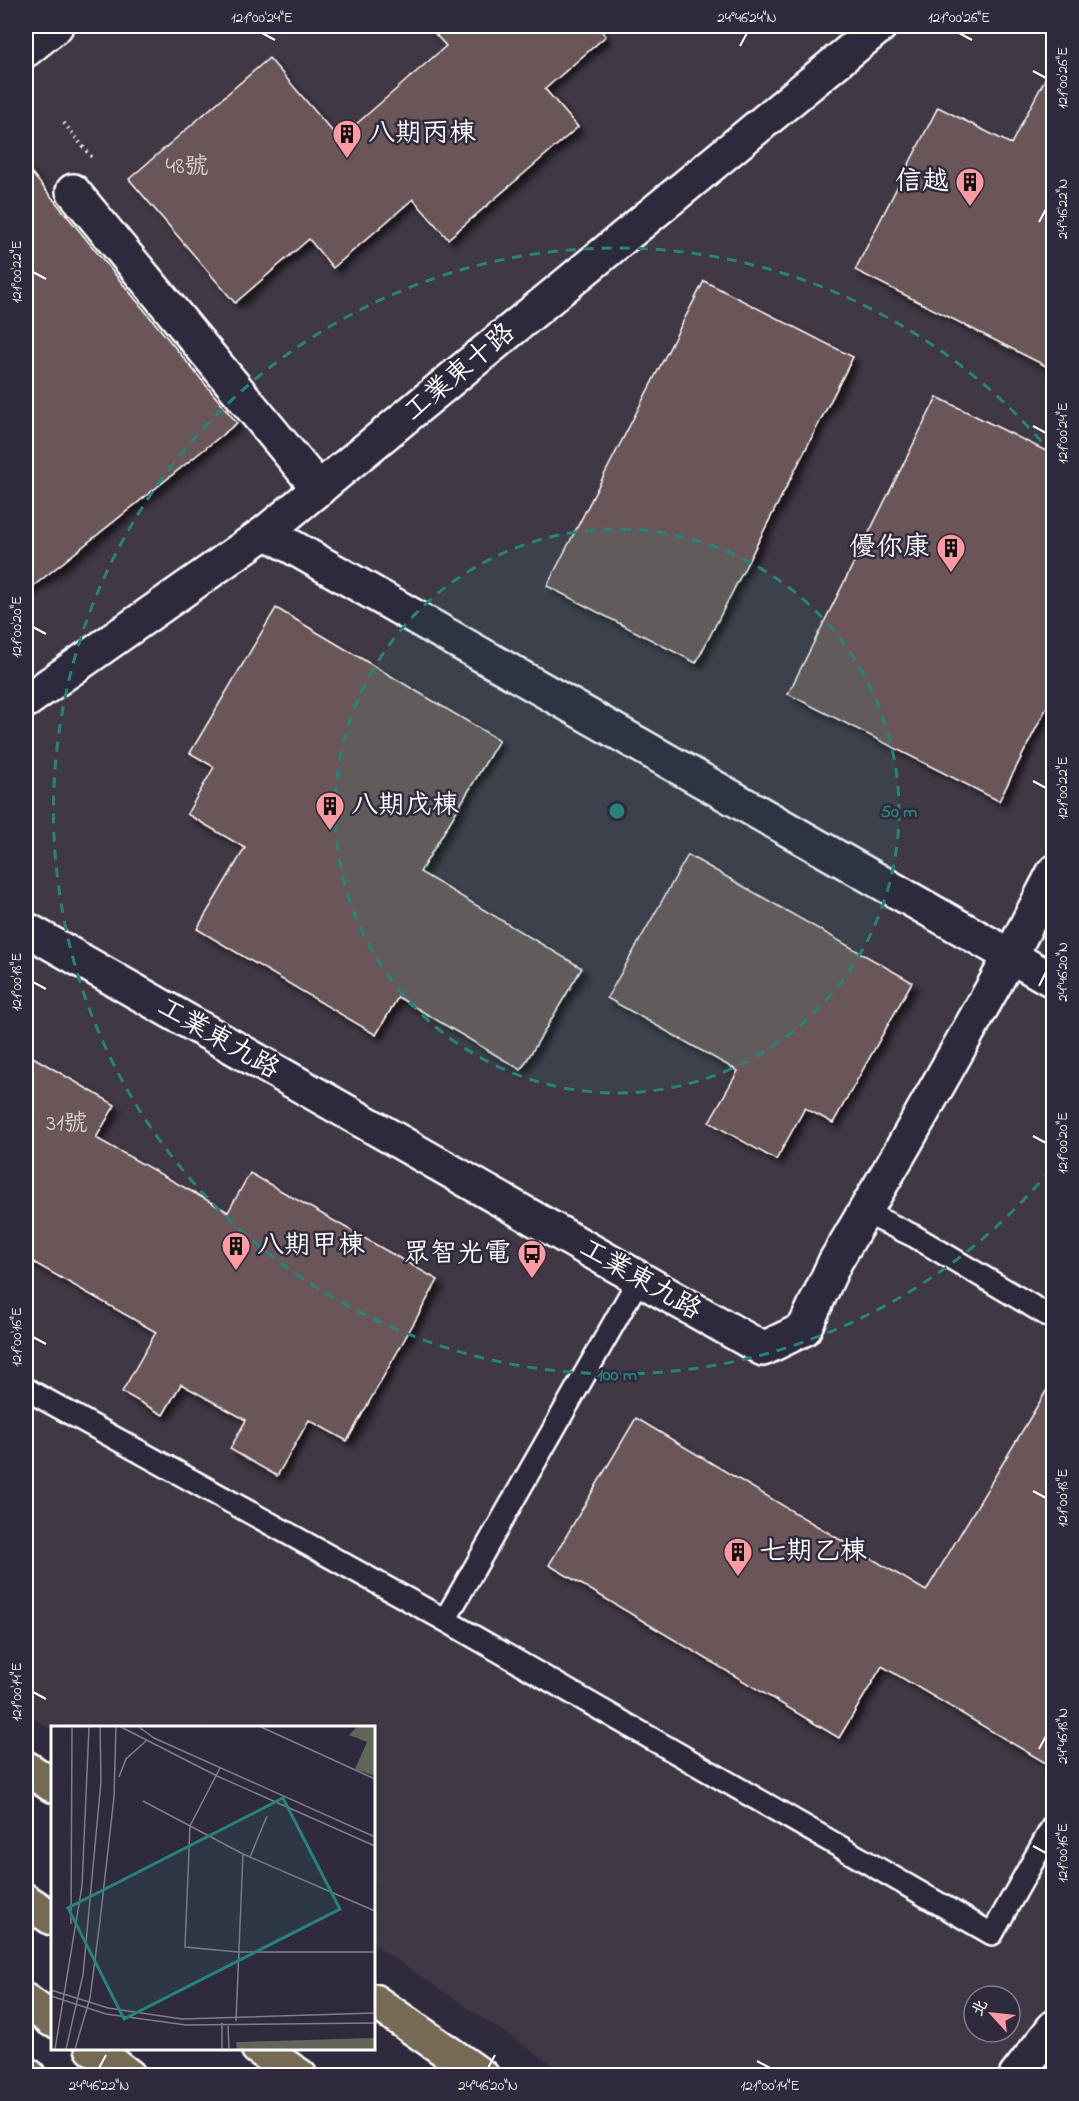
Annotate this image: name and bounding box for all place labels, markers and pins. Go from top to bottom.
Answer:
place label: 八期丙棟 [368,115,476,154]
building icon: 八期丙棟 [331,118,363,160]
place label: 信越 [895,163,949,202]
building icon: 信越 [954,166,986,208]
place label: 優你康 [849,529,930,568]
building icon: 優你康 [935,532,967,574]
place label: 八期戊棟 [351,787,459,826]
building icon: 八期戊棟 [314,790,346,832]
centre of rings [607,801,627,821]
place label: 八期甲棟 [257,1227,365,1266]
building icon: 八期甲棟 [220,1230,252,1272]
place label: 眾智光電 [403,1235,511,1274]
bus stop icon: 眾智光電 [516,1238,548,1280]
place label: 七期乙棟 [759,1533,867,1572]
building icon: 七期乙棟 [722,1536,754,1578]

